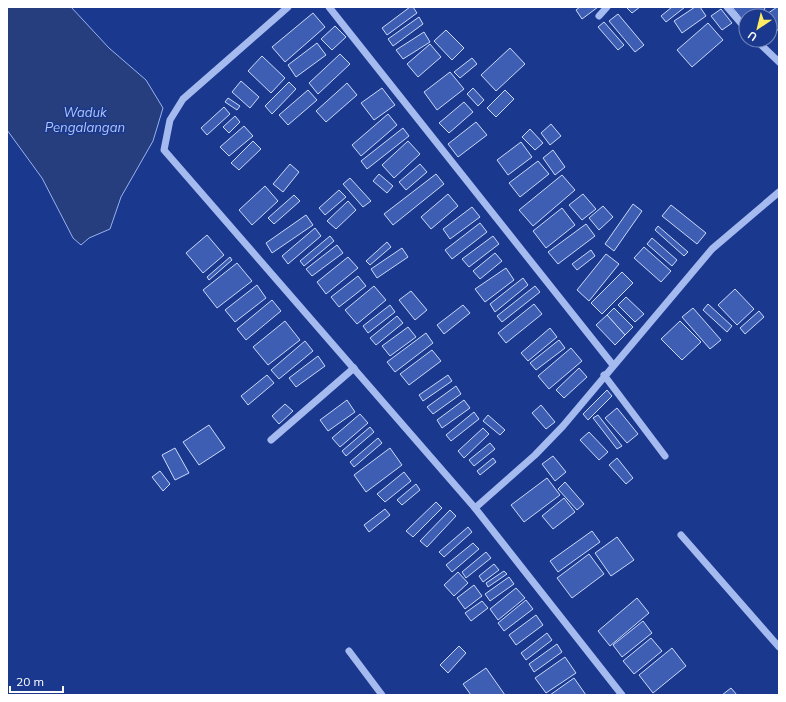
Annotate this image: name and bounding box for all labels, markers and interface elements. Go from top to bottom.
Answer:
north arrow [738,8,778,48]
text: U [745,28,760,44]
water label: Waduk Pengalangan [45,104,125,135]
scale bar [10,668,63,694]
text: 20 m [16,674,44,689]

